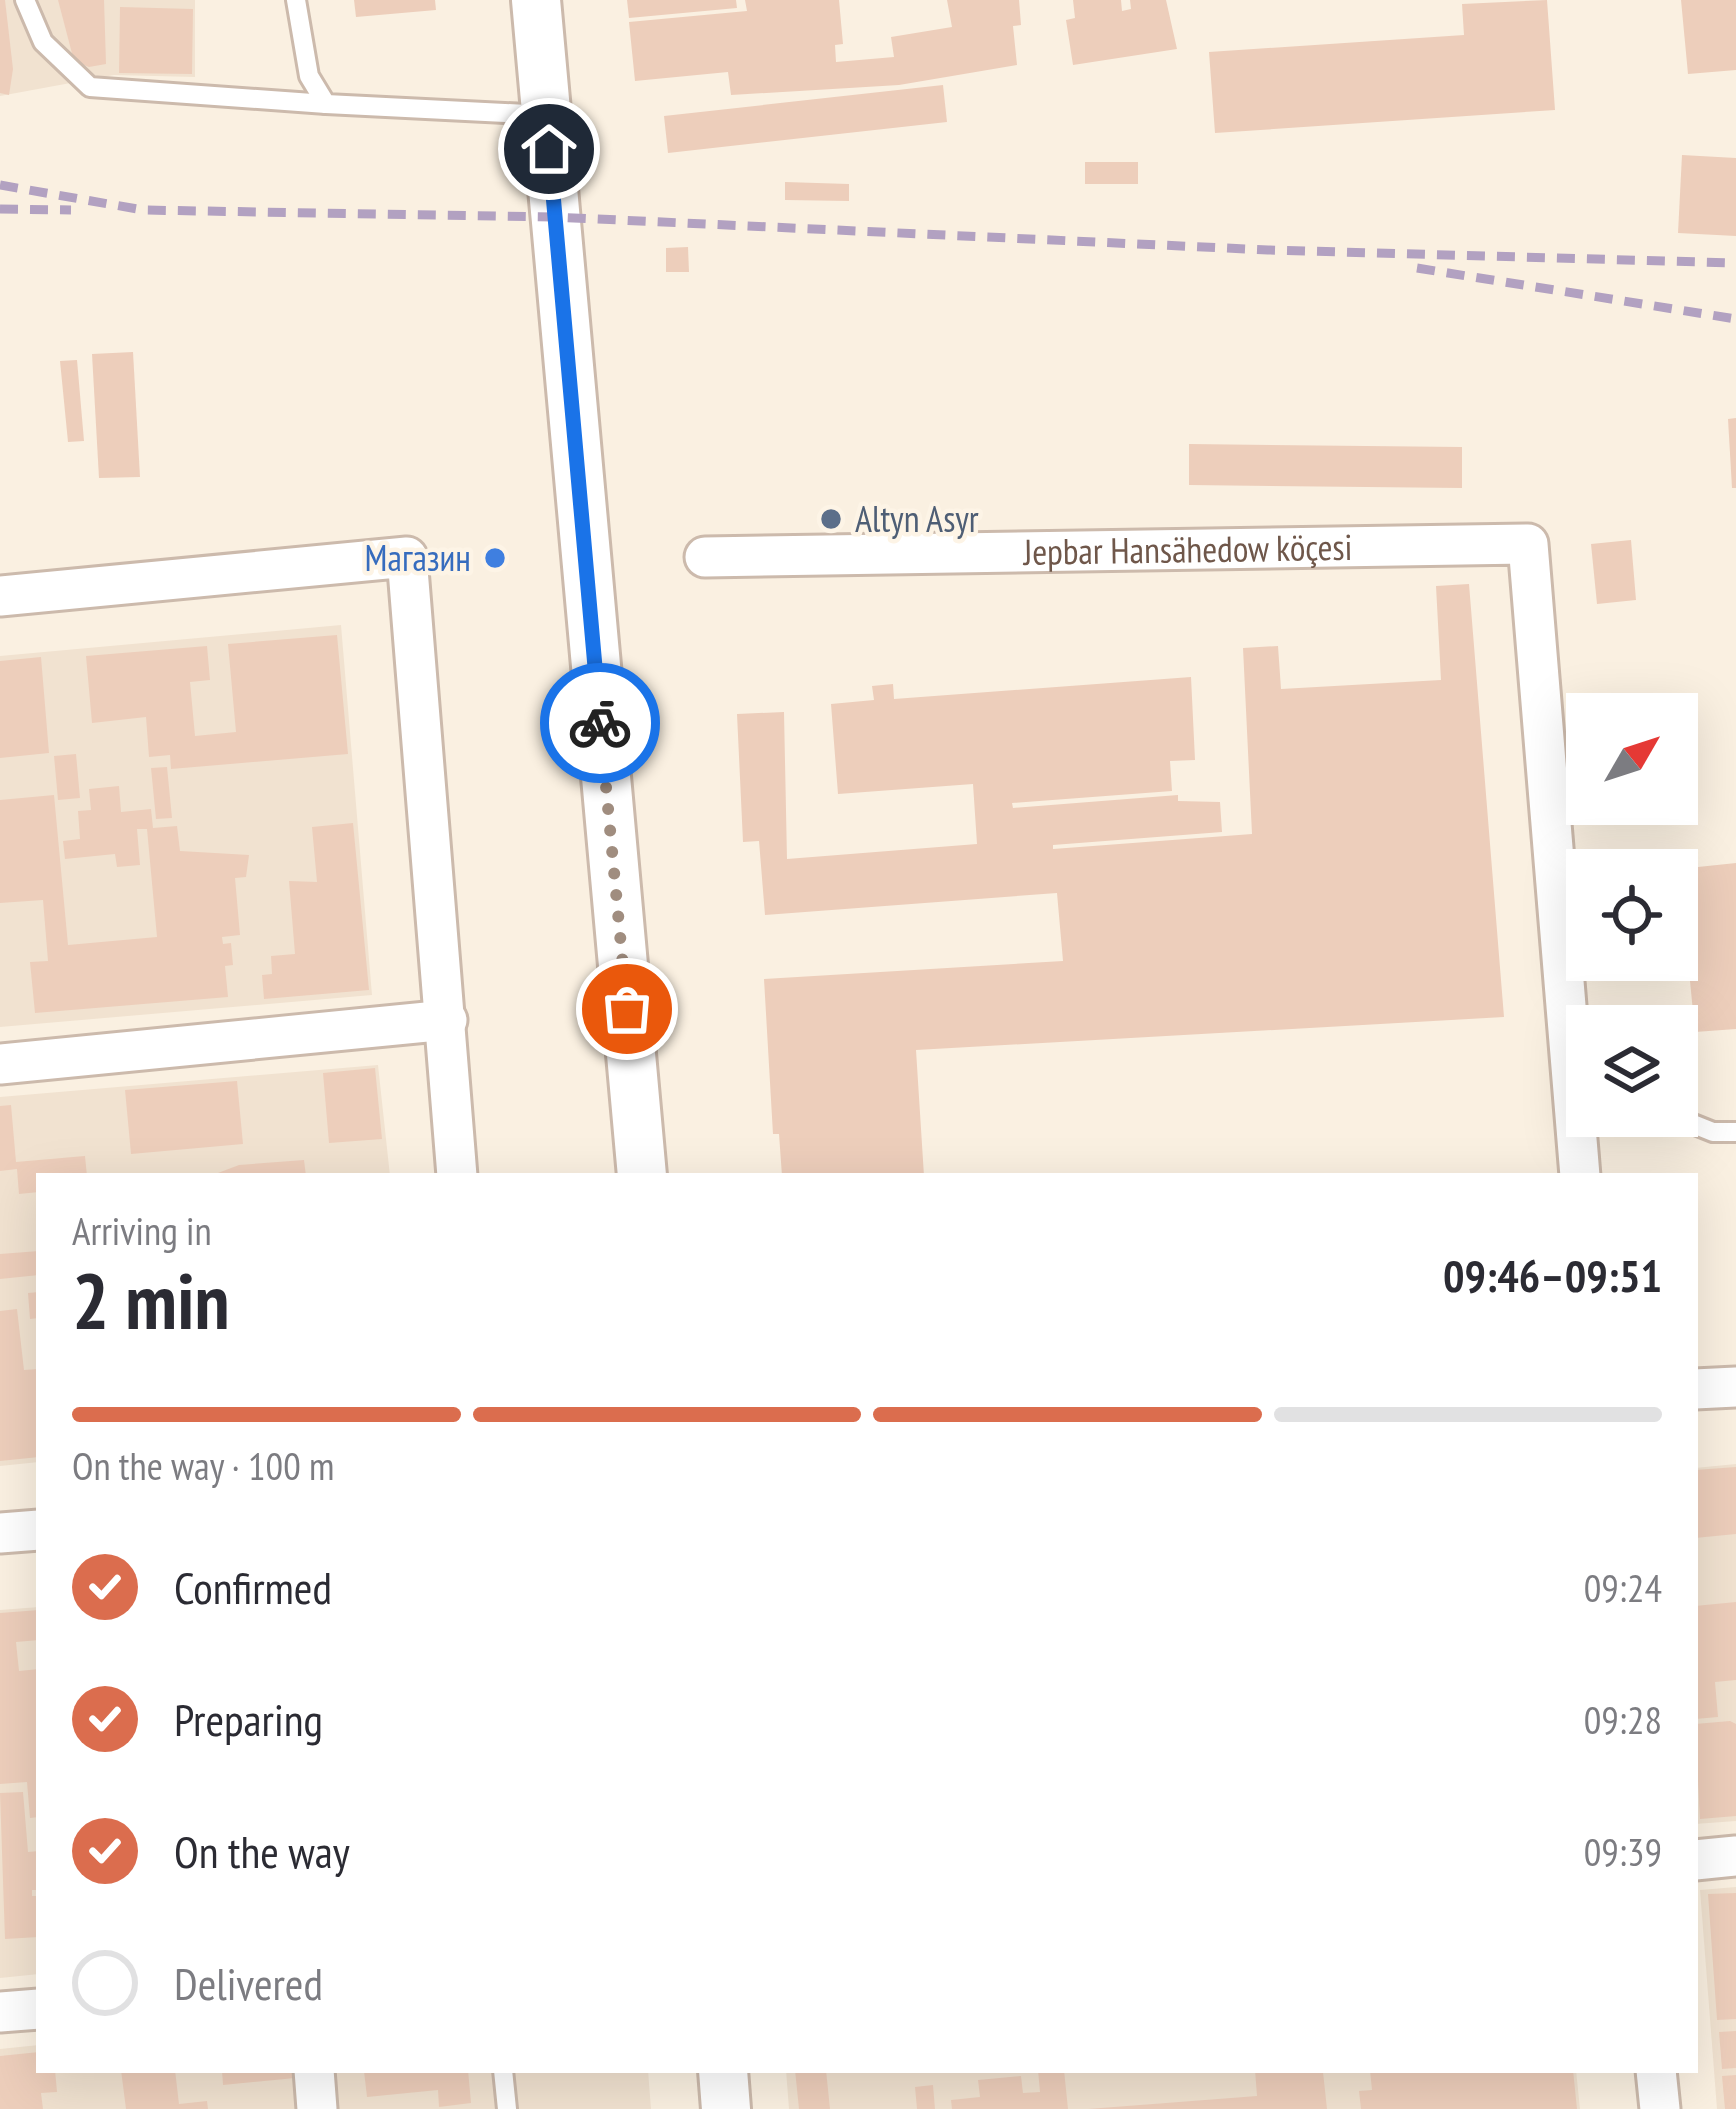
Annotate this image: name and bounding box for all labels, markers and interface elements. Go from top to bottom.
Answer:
pin [498,98,600,200]
icon: home [516,116,582,182]
place label: Altyn Asyr [855,495,979,542]
marker: Altyn Asyr [818,506,844,532]
street label: Jepbar Hansähedow köçesi [1022,523,1353,575]
place label: Магазин [365,534,471,581]
marker: Магазин [482,545,508,571]
courier [540,663,660,783]
icon: bike [567,690,633,756]
north arrow [1566,693,1698,825]
map controls [1566,693,1698,1137]
button: locate [1566,849,1698,981]
pin [576,958,678,1060]
icon: bag [594,976,660,1042]
button: layers [1566,1005,1698,1137]
text: Arriving in [72,1205,212,1256]
text: 09:46–09:51 [1443,1246,1662,1304]
text: 2 min [72,1250,230,1351]
text: On the way · 100 m [72,1440,334,1491]
icon: check [72,1554,138,1620]
text: Confirmed [174,1558,332,1616]
text: 09:24 [1584,1562,1662,1613]
icon: check [72,1686,138,1752]
text: Preparing [174,1690,323,1748]
text: 09:28 [1584,1694,1662,1745]
icon: check [72,1818,138,1884]
text: On the way [174,1822,350,1880]
text: 09:39 [1584,1826,1662,1877]
text: Delivered [174,1954,323,2012]

